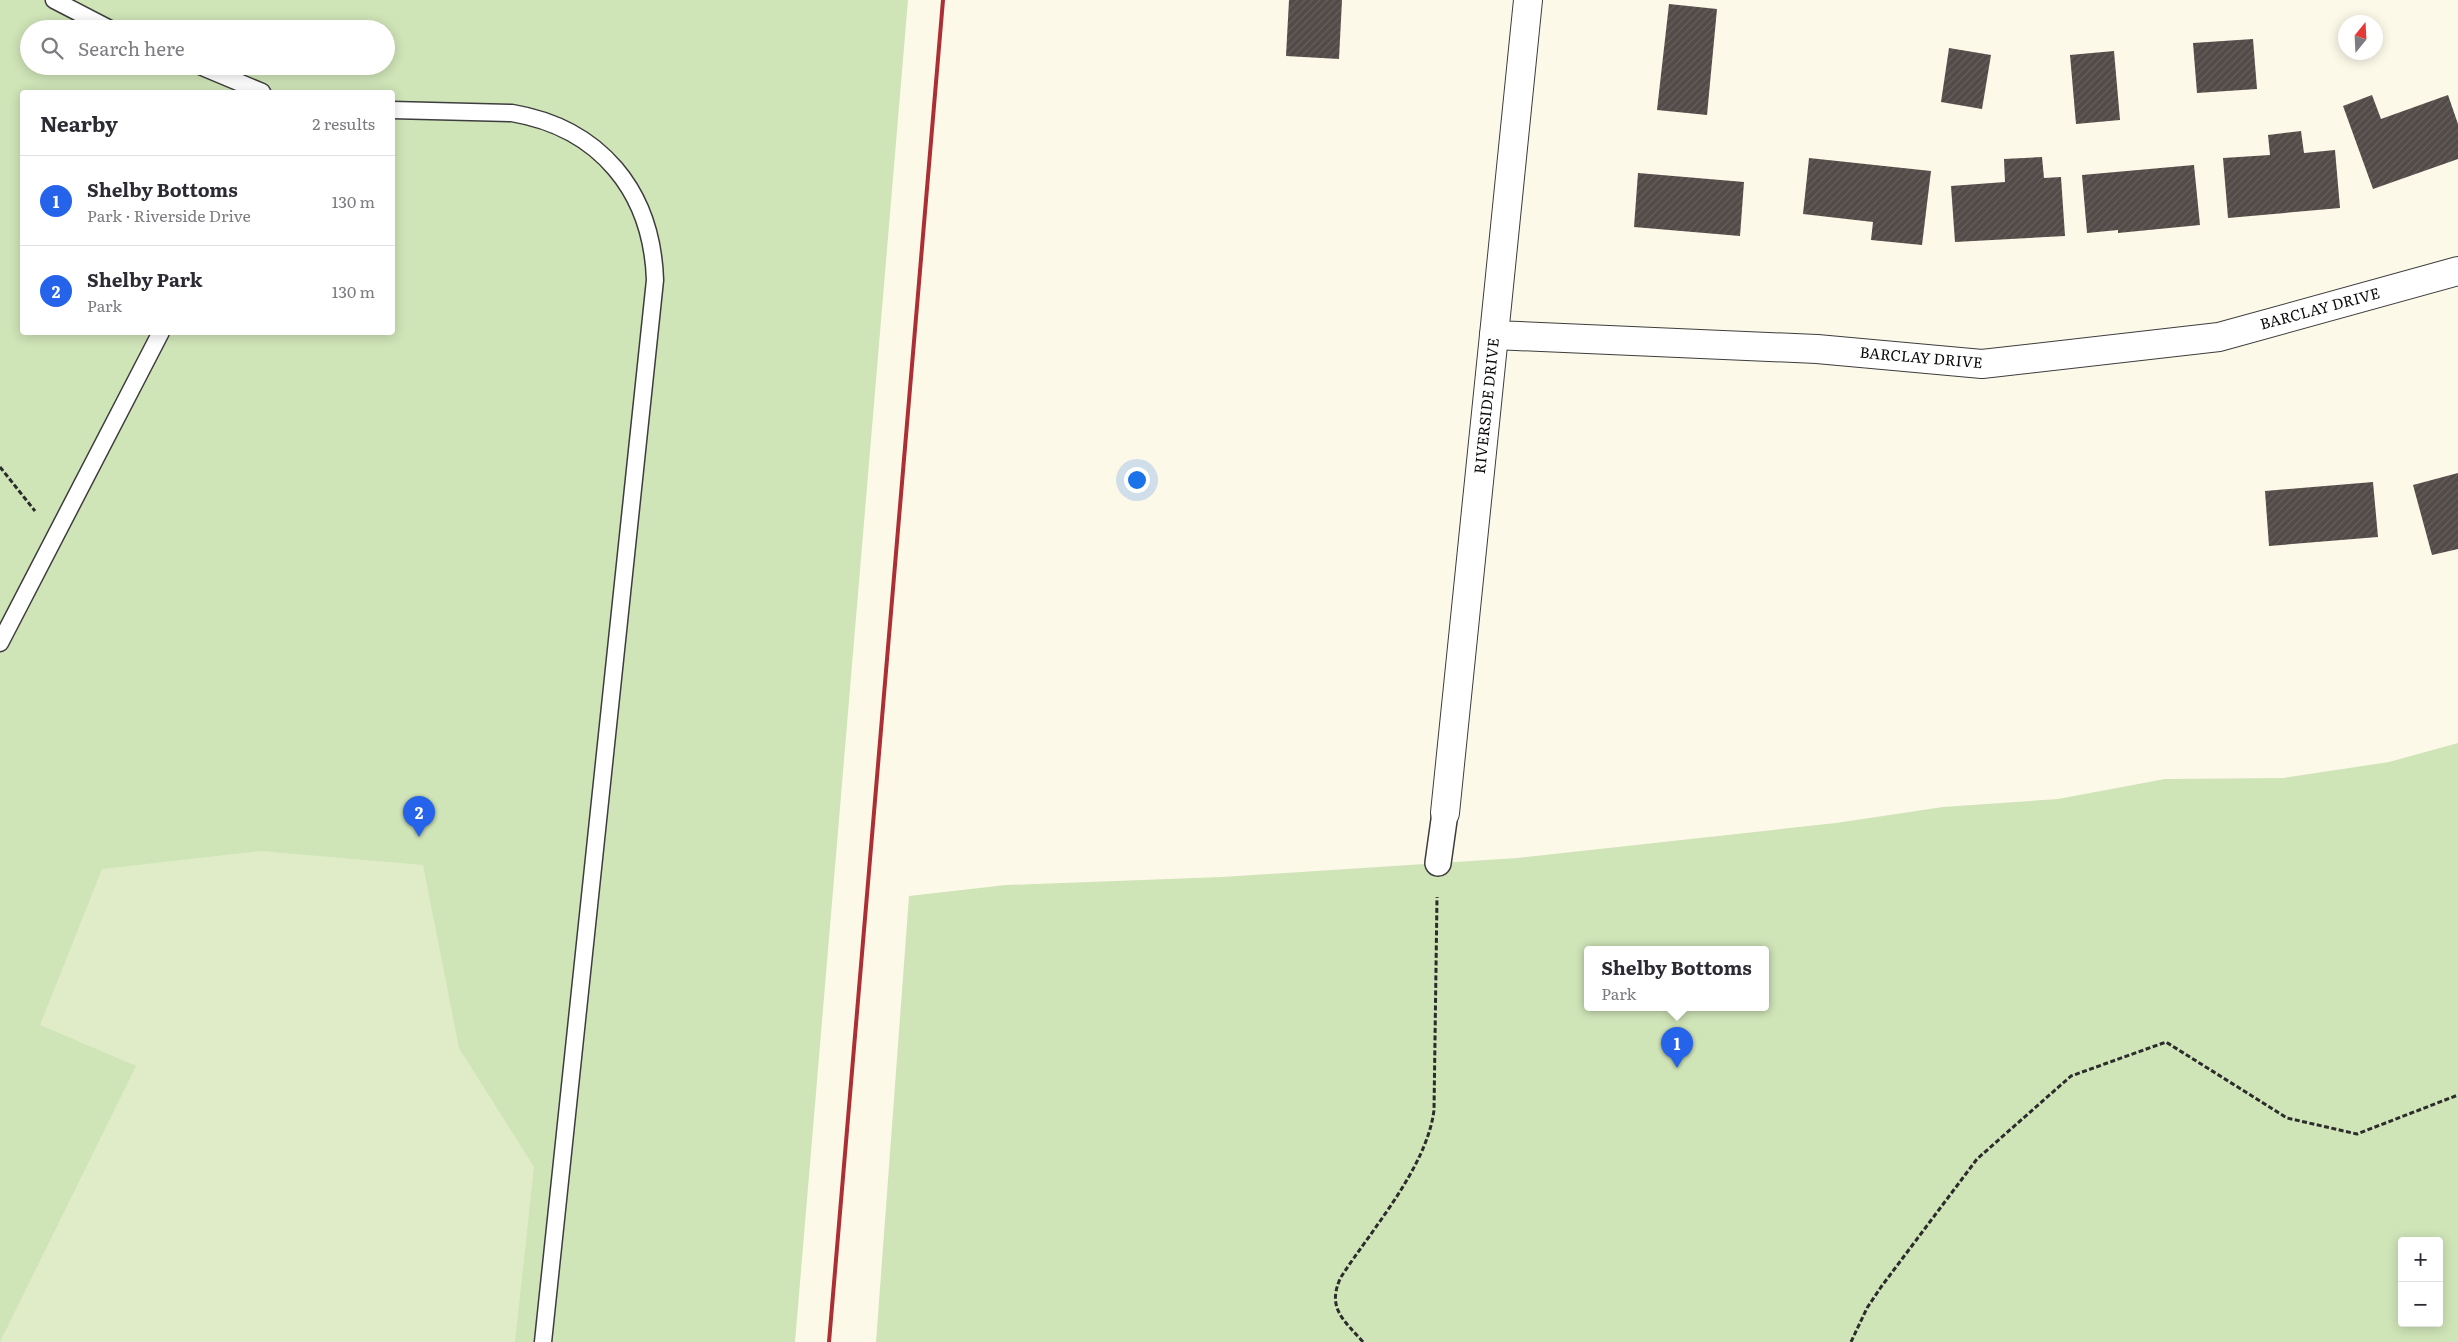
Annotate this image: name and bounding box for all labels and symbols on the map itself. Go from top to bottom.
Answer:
north arrow [2338,15,2383,60]
street label: BARCLAY DRIVE [2257,280,2382,335]
street label: RIVERSIDE DRIVE [1467,337,1504,475]
street label: BARCLAY DRIVE [1859,340,1984,373]
your location [1124,467,1150,493]
pin: 2 [403,796,435,837]
pin: 1 [1661,1027,1693,1068]

